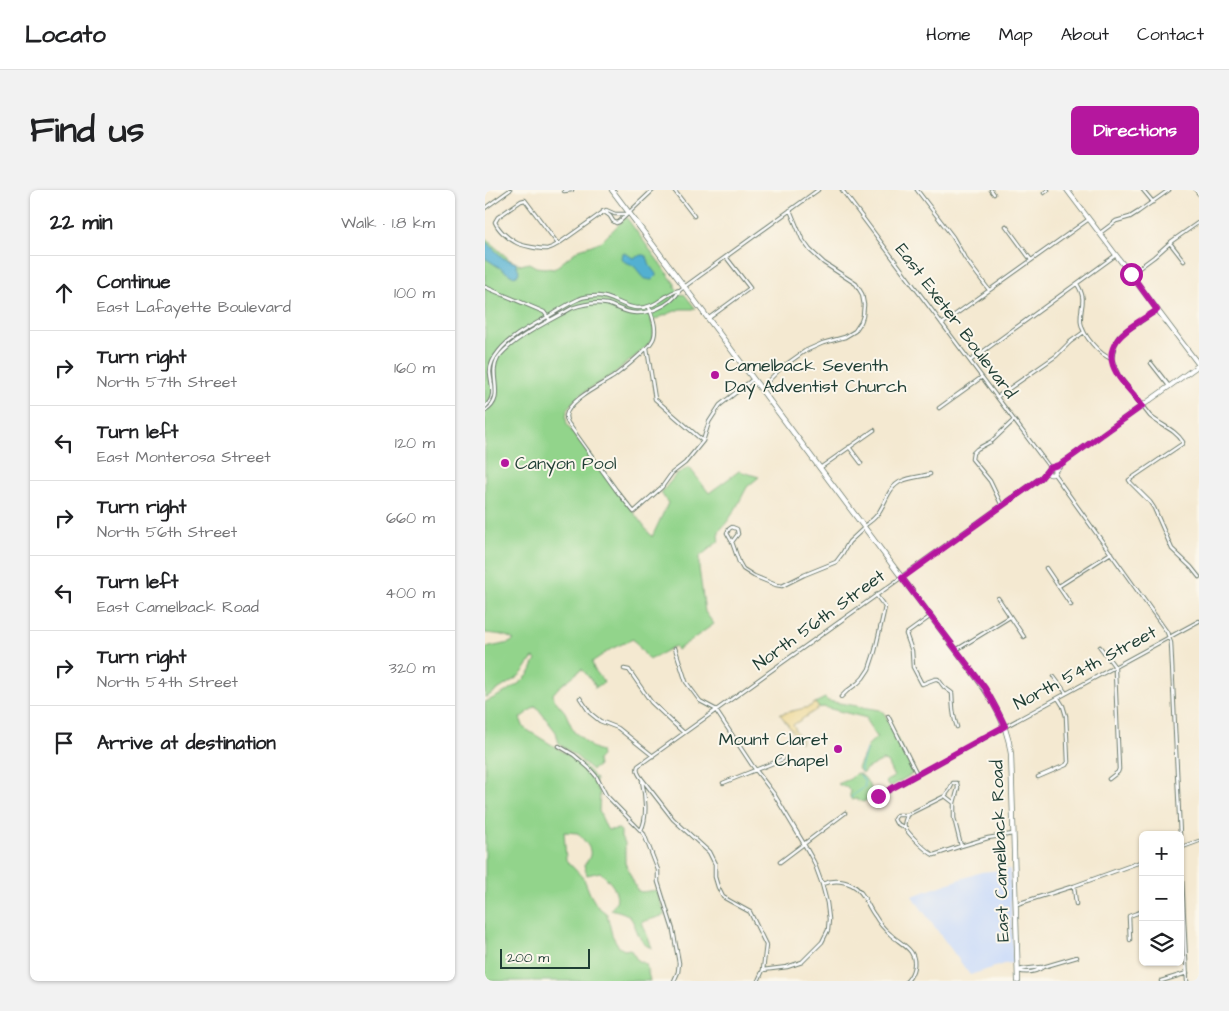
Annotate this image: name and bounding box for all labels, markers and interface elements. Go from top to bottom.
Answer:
text: Locato [25,18,106,52]
text: Home [926,22,971,47]
text: Map [999,22,1033,47]
text: About [1061,22,1109,47]
text: Contact [1137,22,1204,47]
text: Find us [30,106,144,155]
button: Directions [1071,106,1199,155]
text: 22 min [50,208,112,237]
text: Walk · 1.8 km [341,212,435,234]
street label: East Exeter Boulevard [889,238,1023,404]
route start [1120,263,1143,286]
text: Continue [97,269,171,296]
icon: ahead [50,279,78,307]
text: 100 m [394,282,435,304]
text: East Lafayette Boulevard [97,296,291,318]
text: Turn right [97,344,186,371]
place label: Camelback Seventh Day Adventist Church [725,353,906,400]
icon: right [50,354,78,382]
text: 160 m [394,357,435,379]
marker: Camelback Seventh Day Adventist Church [709,369,721,381]
text: North 57th Street [97,371,237,393]
text: Turn left [97,419,178,446]
icon: left [50,429,78,457]
text: 120 m [395,432,435,454]
text: East Monterosa Street [97,446,271,468]
place label: Canyon Pool [515,451,617,477]
marker: Canyon Pool [499,457,511,469]
text: Turn right [97,494,186,521]
icon: right [50,504,78,532]
text: 660 m [386,507,435,529]
text: North 56th Street [97,521,237,543]
street label: North 56th Street [748,563,891,676]
text: Turn left [97,569,178,596]
icon: left [50,579,78,607]
text: 400 m [385,582,435,604]
text: East Camelback Road [97,596,259,618]
street label: North 54th Street [1009,619,1162,716]
text: Turn right [97,644,186,671]
icon: right [50,654,78,682]
text: 320 m [389,657,435,679]
text: North 54th Street [97,671,238,693]
place label: Mount Claret Chapel [719,727,829,773]
icon: arrive [50,729,78,757]
text: Arrive at destination [97,730,276,757]
marker: Mount Claret Chapel [832,743,844,755]
street label: East Camelback Road [984,760,1016,942]
route end [867,785,890,808]
map controls [1139,831,1184,966]
button: + [1139,831,1184,876]
button: − [1139,876,1184,921]
button: layers [1139,921,1184,966]
scale bar [500,946,590,969]
text: 200 m [507,948,549,968]

